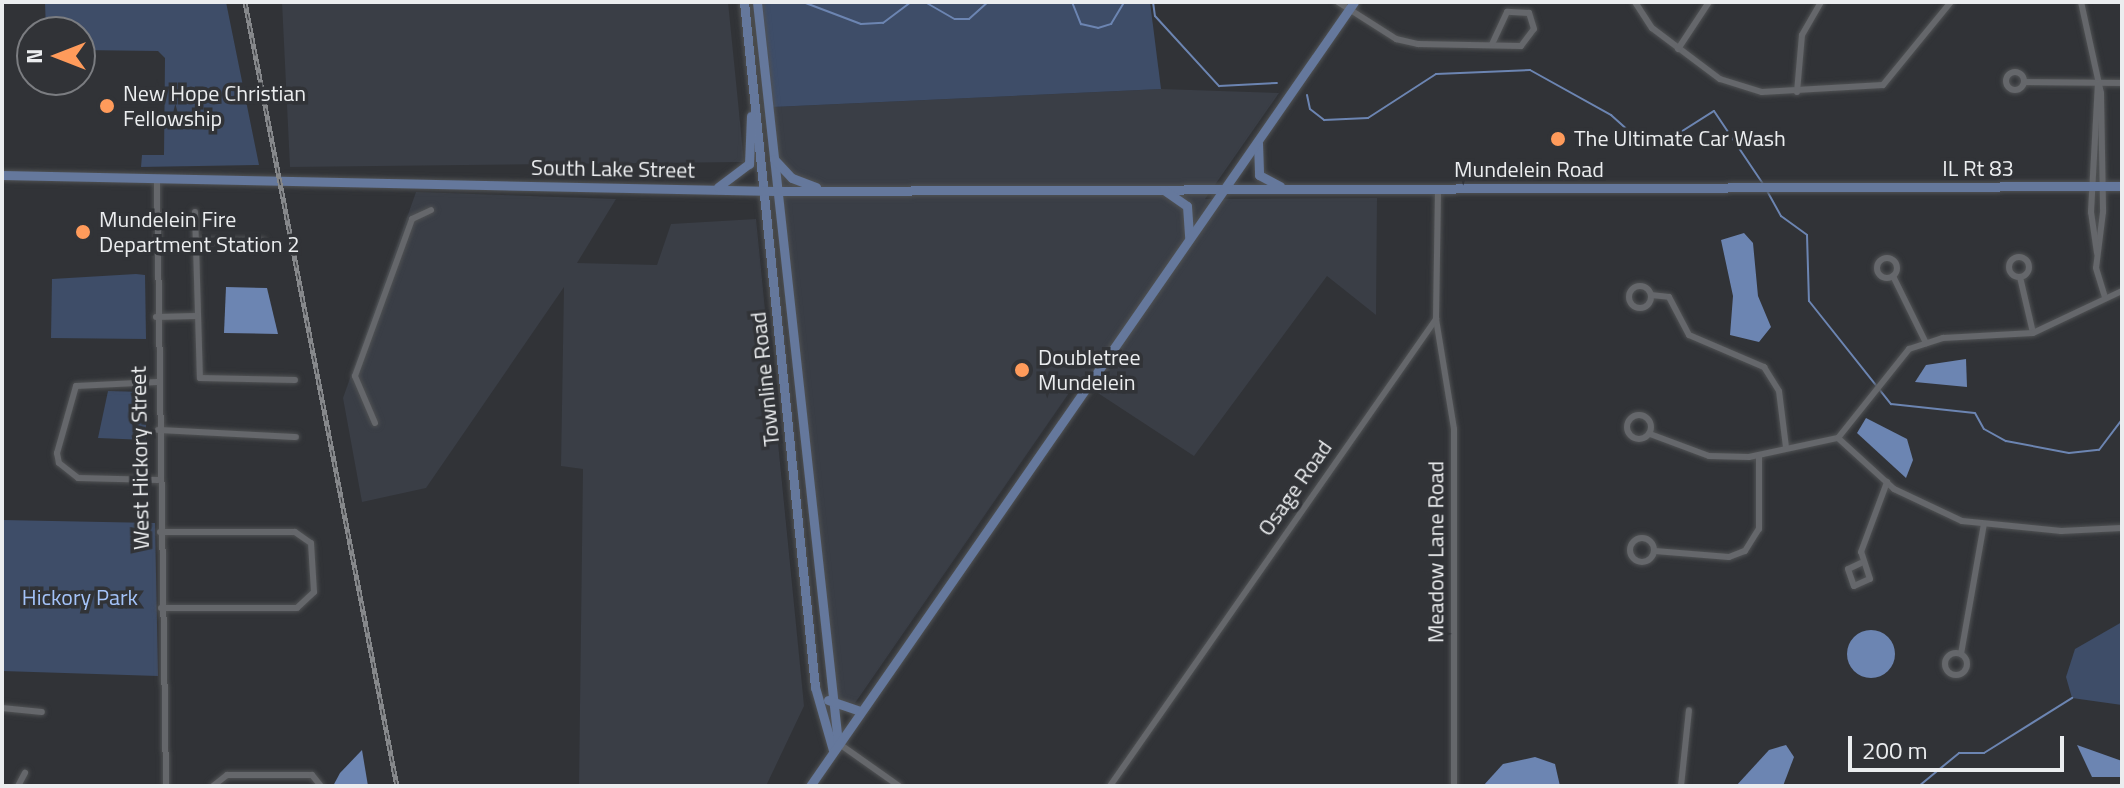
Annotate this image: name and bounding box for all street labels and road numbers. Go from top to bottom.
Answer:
street label: South Lake Street [531,154,695,184]
street label: IL Rt 83 [1942,156,2014,182]
street label: Mundelein Road [1454,157,1604,183]
street label: Townline Road [745,311,785,447]
street label: West Hickory Street [125,366,155,550]
street label: Osage Road [1252,435,1338,541]
street label: Meadow Lane Road [1423,461,1449,643]

